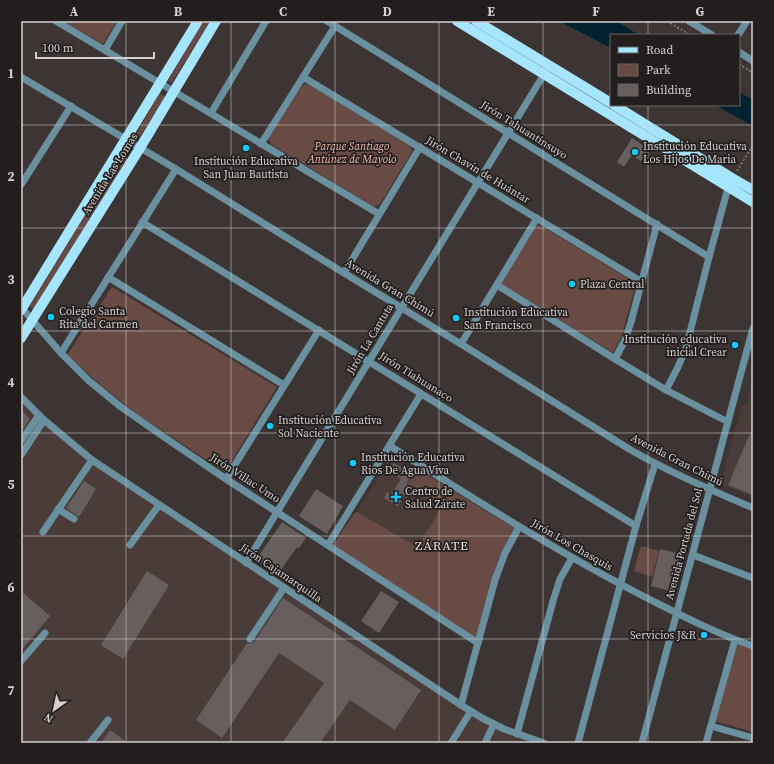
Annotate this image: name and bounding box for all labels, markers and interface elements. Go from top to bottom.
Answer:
text: A [70,3,79,20]
text: B [174,3,183,20]
text: C [279,3,287,20]
text: D [382,3,392,20]
text: E [487,3,495,20]
text: F [592,3,600,20]
text: G [696,3,705,20]
scale bar [36,34,154,60]
legend [610,34,740,106]
text: 100 m [42,40,74,56]
text: Road [646,42,673,58]
text: Park [646,62,671,78]
text: 1 [7,65,15,82]
text: Building [646,82,691,98]
street label: Jirón Tahuantinsuyo [477,97,570,163]
street label: Avenida Las Lomas [79,130,141,218]
street label: Jirón Chavín de Huántar [422,132,533,207]
park label: Parque Santiago Antúnez de Mayolo [307,139,397,167]
place label: Institución Educativa Los Hijos De Maria [643,139,747,167]
marker: Institución Educativa San Juan Bautista [241,143,251,153]
marker: Institución Educativa Los Hijos De Maria [630,147,640,157]
place label: Institución Educativa San Juan Bautista [194,154,298,182]
text: 2 [7,168,15,185]
street label: Avenida Gran Chimú [343,255,438,321]
text: 3 [7,271,15,288]
place label: Plaza Central [580,277,645,292]
marker: Plaza Central [567,279,577,289]
street label: Jirón La Cantuta [342,300,397,378]
place label: Colegio Santa Rita del Carmen [59,304,138,332]
place label: Institución Educativa San Francisco [464,305,568,333]
marker: Colegio Santa Rita del Carmen [46,312,56,322]
marker: Institución Educativa San Francisco [451,313,461,323]
place label: Institución educativa inicial Crear [624,332,727,360]
marker: Institución educativa inicial Crear [730,340,740,350]
street label: Jirón Tiahuanaco [375,348,456,406]
text: 4 [7,374,15,391]
place label: Institución Educativa Sol Naciente [278,413,382,441]
marker: Institución Educativa Sol Naciente [265,421,275,431]
street label: Avenida Gran Chimú [628,430,726,490]
street label: Jirón Villac Umo [206,449,283,506]
place label: Institución Educativa Rios De Agua Viva [361,450,465,478]
marker: Institución Educativa Rios De Agua Viva [348,458,358,468]
text: 5 [7,476,15,493]
place label: Centro de Salud Zárate [405,484,466,512]
street label: Avenida Portada del Sol [662,487,706,601]
marker: Centro de Salud Zárate [390,491,402,503]
street label: Jirón Los Chasquis [528,515,616,574]
district label: ZÁRATE [415,537,469,554]
street label: Jirón Cajamarquilla [236,539,325,606]
text: 6 [7,579,15,596]
place label: Servicios J&R [630,628,696,643]
marker: Servicios J&R [699,630,709,640]
text: 7 [7,682,15,699]
north arrow [34,690,74,730]
text: N [41,709,56,726]

